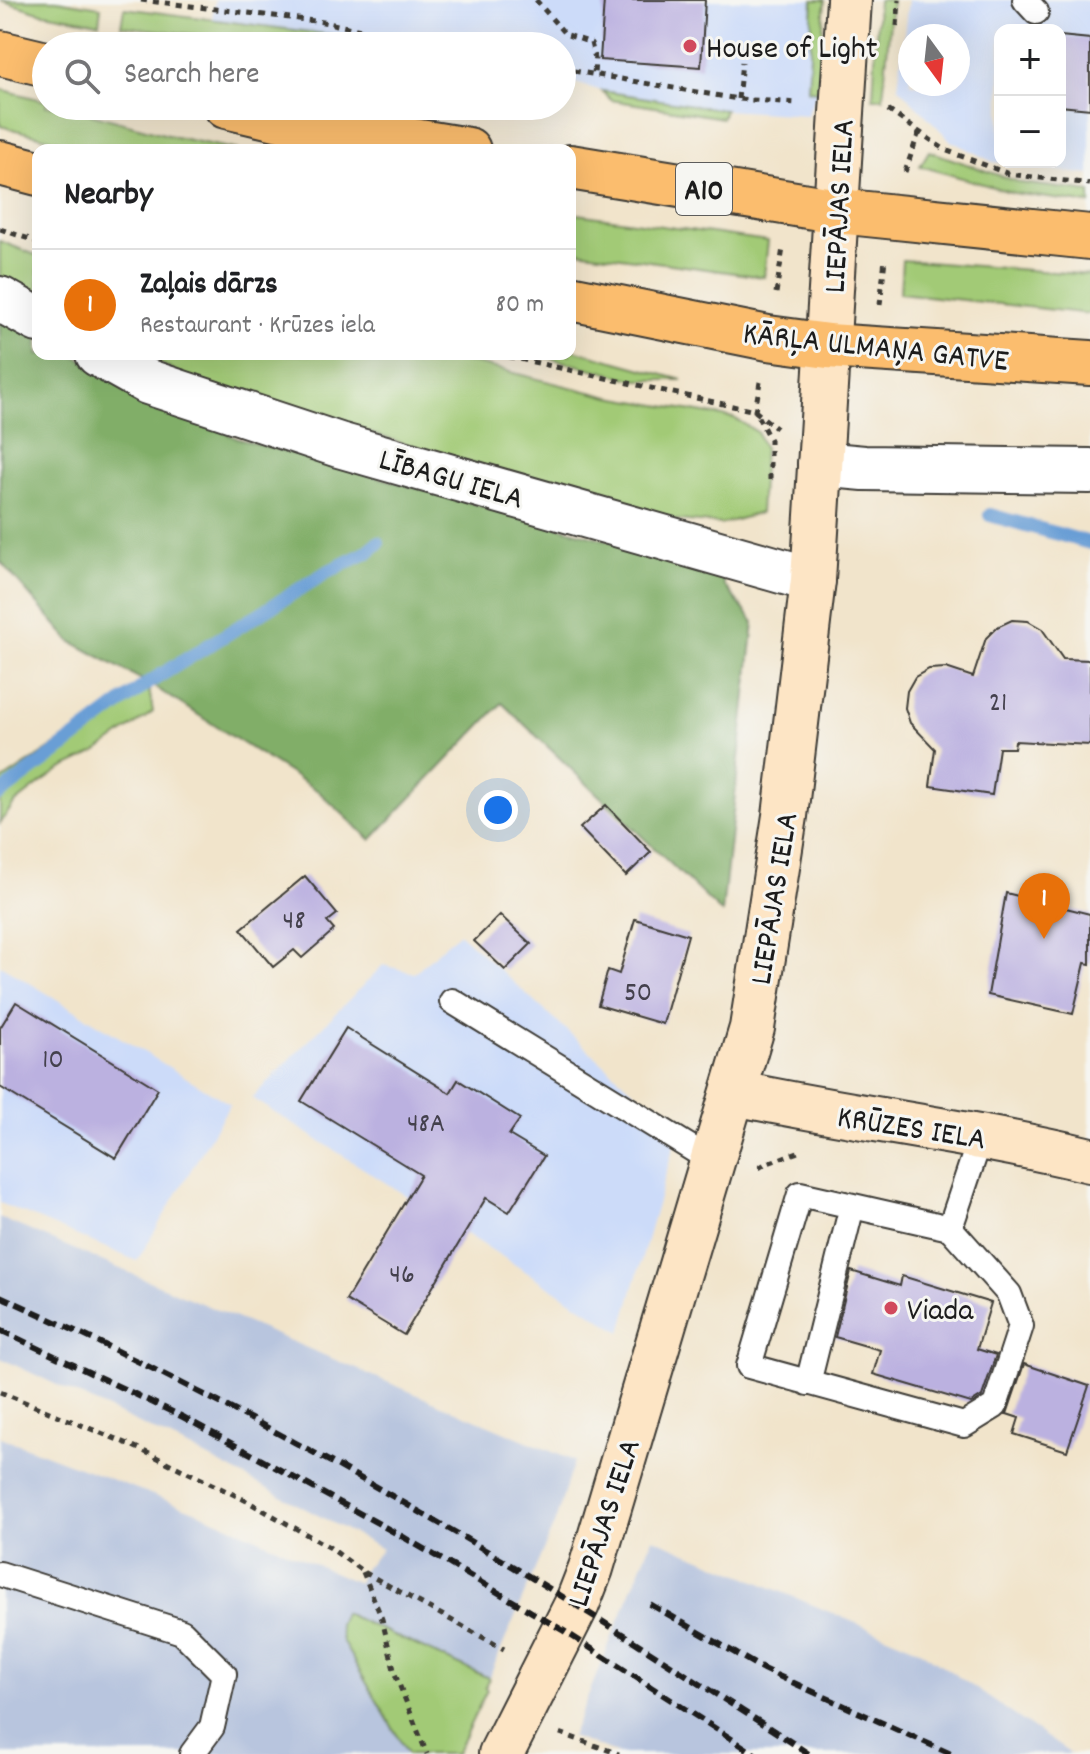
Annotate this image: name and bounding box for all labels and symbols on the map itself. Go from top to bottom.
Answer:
north arrow [898,24,970,96]
place label: House of Light [706,28,878,74]
marker: House of Light [681,37,699,55]
street label: LIEPĀJAS IELA [814,118,870,294]
road number: A10 [676,163,732,215]
street label: KĀRĻA ULMAŅA GATVE [741,313,1011,387]
street label: LĪBAGU IELA [373,439,528,524]
house number: 21 [989,685,1007,725]
your location [478,790,518,830]
street label: LIEPĀJAS IELA [741,809,813,988]
pin: 1 [1018,873,1070,939]
house number: 48 [283,903,305,943]
house number: 50 [624,975,652,1015]
house number: 10 [42,1042,64,1082]
street label: KRŪZES IELA [834,1096,989,1165]
house number: 48A [407,1106,445,1146]
house number: 46 [389,1257,415,1297]
place label: Viada [907,1290,974,1336]
marker: Viada [882,1299,900,1317]
street label: LIEPĀJAS IELA [558,1434,656,1613]

